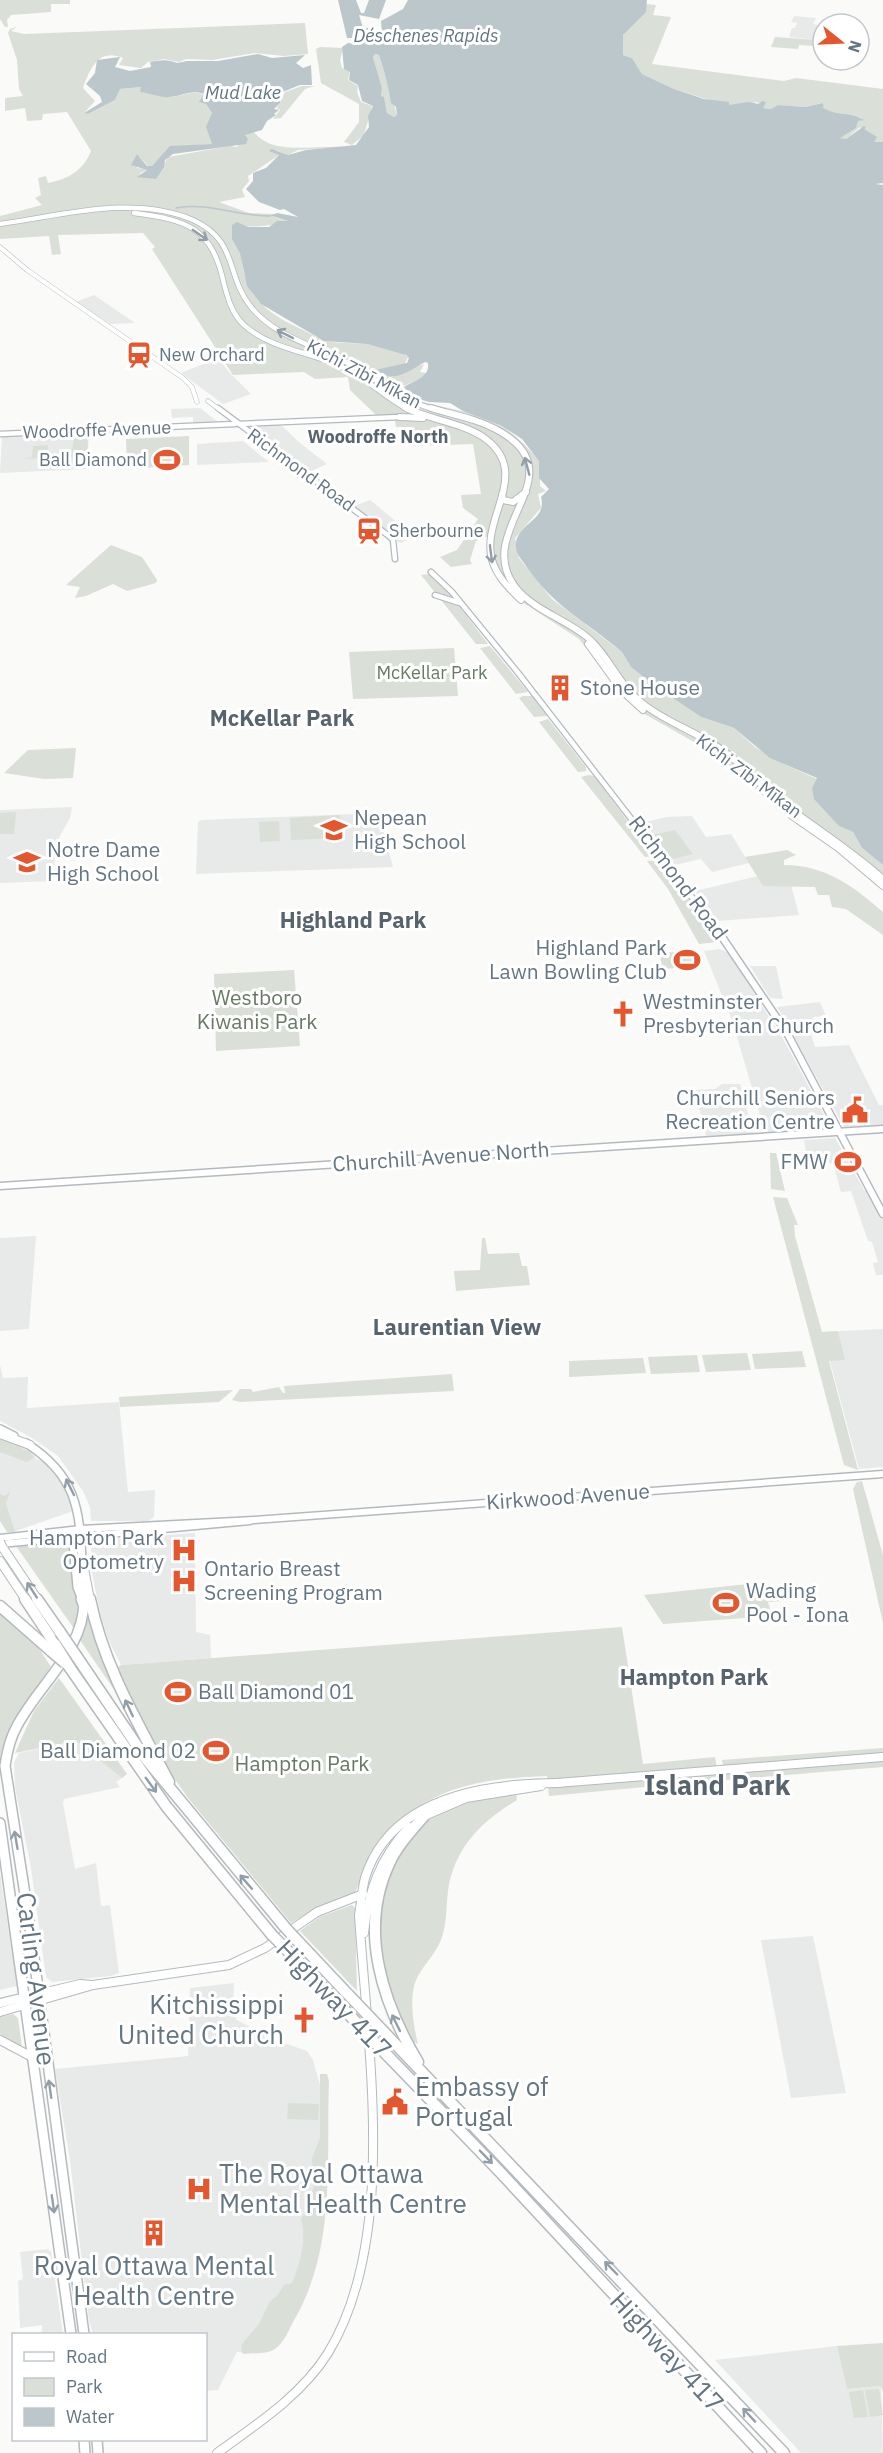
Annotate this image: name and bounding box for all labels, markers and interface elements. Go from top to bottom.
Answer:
north arrow [811,12,871,72]
water label: Déschenes Rapids [354,24,498,47]
text: N [844,38,867,55]
water label: Mud Lake [205,81,281,104]
one-way arrow [192,229,208,241]
one-way arrow [277,327,295,339]
street label: Kichi Zībī Mīkan [303,334,426,413]
station icon: New Orchard [124,340,154,370]
place label: New Orchard [159,343,265,366]
street label: Woodroffe Avenue [22,415,172,444]
street label: Richmond Road [243,423,360,516]
district label: Woodroffe North [307,425,449,448]
sports icon: Ball Diamond [152,445,182,475]
place label: Ball Diamond [39,448,147,471]
one-way arrow [521,457,533,476]
station icon: Sherbourne [354,516,384,546]
place label: Sherbourne [389,519,484,542]
one-way arrow [486,544,497,563]
park label: McKellar Park [376,661,488,684]
building icon: Stone House [545,673,575,703]
place label: Stone House [580,673,700,701]
district label: McKellar Park [210,703,355,732]
street label: Kichi Zībī Mīkan [692,728,807,823]
place label: Nepean High School [354,803,466,855]
street label: Richmond Road [623,810,735,945]
school or university icon: Nepean High School [319,815,349,845]
place label: Notre Dame High School [47,835,160,887]
school or university icon: Notre Dame High School [12,847,42,877]
district label: Highland Park [280,905,427,934]
place label: Highland Park Lawn Bowling Club [489,933,667,985]
sports icon: Highland Park Lawn Bowling Club [672,945,702,975]
park label: Westboro Kiwanis Park [197,983,317,1035]
place label: Westminster Presbyterian Church [643,987,834,1039]
church icon: Westminster Presbyterian Church [608,999,638,1029]
place label: Churchill Seniors Recreation Centre [665,1083,835,1135]
public building icon: Churchill Seniors Recreation Centre [840,1095,870,1125]
street label: Churchill Avenue North [332,1134,550,1178]
place label: FMW [780,1147,828,1175]
sports icon: FMW [833,1147,863,1177]
district label: Laurentian View [373,1312,542,1341]
street label: Kirkwood Avenue [485,1476,651,1516]
one-way arrow [64,1479,76,1497]
place label: Hampton Park Optometry [29,1523,165,1575]
hospital icon: Hampton Park Optometry [169,1535,199,1565]
place label: Ontario Breast Screening Program [204,1554,383,1606]
hospital icon: Ontario Breast Screening Program [169,1566,199,1596]
place label: Wading Pool - Iona [746,1576,849,1628]
one-way arrow [25,1582,37,1599]
sports icon: Wading Pool - Iona [711,1588,741,1618]
district label: Hampton Park [620,1662,769,1691]
sports icon: Ball Diamond 01 [163,1677,193,1707]
place label: Ball Diamond 01 [198,1677,354,1705]
one-way arrow [123,1700,134,1718]
place label: Ball Diamond 02 [40,1736,196,1764]
sports icon: Ball Diamond 02 [201,1736,231,1766]
park label: Hampton Park [235,1749,369,1777]
district label: Island Park [644,1767,791,1802]
one-way arrow [144,1777,157,1793]
one-way arrow [10,1830,21,1850]
one-way arrow [239,1874,252,1890]
street label: Carling Avenue [9,1890,65,2068]
street label: Highway 417 [269,1932,400,2065]
place label: Kitchissippi United Church [118,1987,284,2051]
church icon: Kitchissippi United Church [289,2005,319,2035]
one-way arrow [389,2014,401,2032]
place label: Embassy of Portugal [415,2069,548,2133]
one-way arrow [45,2080,56,2100]
public building icon: Embassy of Portugal [380,2087,410,2117]
one-way arrow [479,2150,493,2165]
place label: The Royal Ottawa Mental Health Centre [219,2156,467,2220]
hospital icon: The Royal Ottawa Mental Health Centre [184,2174,214,2204]
one-way arrow [47,2193,58,2213]
building icon: Royal Ottawa Mental Health Centre [139,2218,169,2248]
place label: Royal Ottawa Mental Health Centre [34,2248,274,2312]
one-way arrow [603,2260,618,2275]
street label: Highway 417 [603,2284,732,2419]
legend [12,2333,207,2441]
text: Road [66,2345,107,2368]
text: Park [66,2375,103,2398]
text: Water [66,2405,115,2428]
one-way arrow [742,2408,756,2423]

